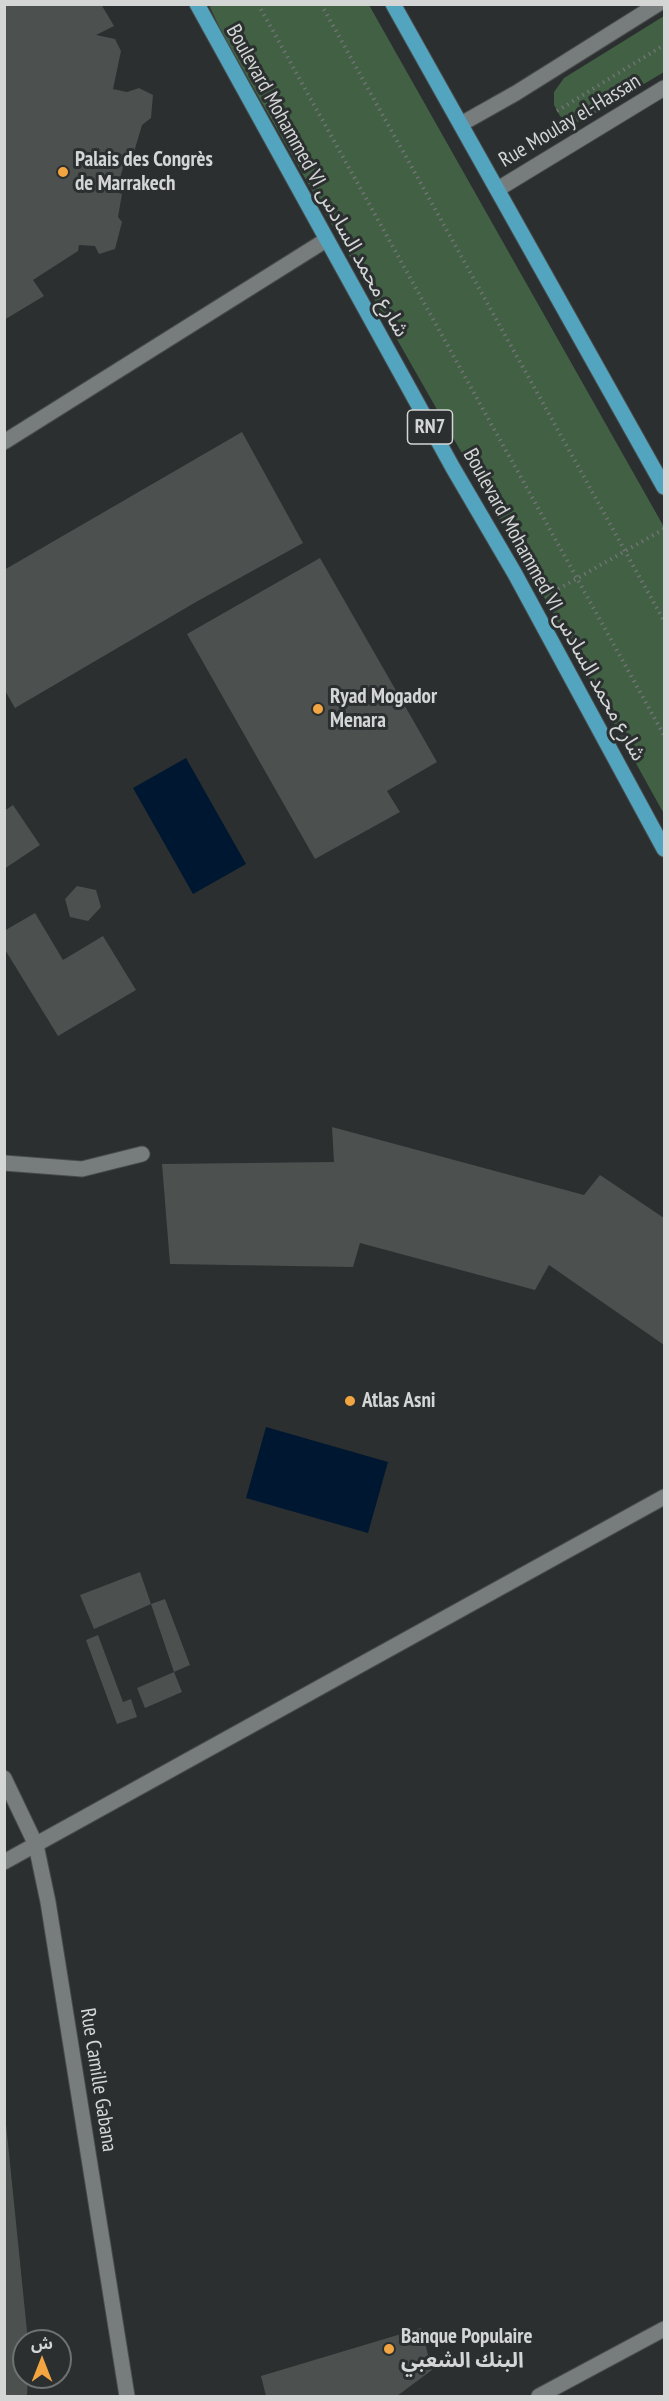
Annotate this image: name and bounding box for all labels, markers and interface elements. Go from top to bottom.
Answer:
street label: Boulevard Mohammed VI شارع محمد السادس [220,20,414,342]
street label: Rue Moulay el-Hassan [495,69,645,173]
place label: Palais des Congrès de Marrakech [75,147,213,197]
marker: Palais des Congrès de Marrakech [56,165,70,179]
road number: RN7 [408,410,452,444]
street label: Boulevard Mohammed VI شارع محمد السادس [457,444,651,766]
place label: Ryad Mogador Menara [330,684,437,734]
marker: Ryad Mogador Menara [311,702,325,716]
place label: Atlas Asni [362,1388,436,1414]
marker: Atlas Asni [343,1394,357,1408]
street label: Rue Camille Gabana [74,2006,122,2154]
place label: Banque Populaire البنك الشعبي [401,2324,532,2374]
north arrow [12,2329,72,2389]
text: ش [31,2333,53,2353]
marker: Banque Populaire البنك الشعبي [382,2342,396,2356]

